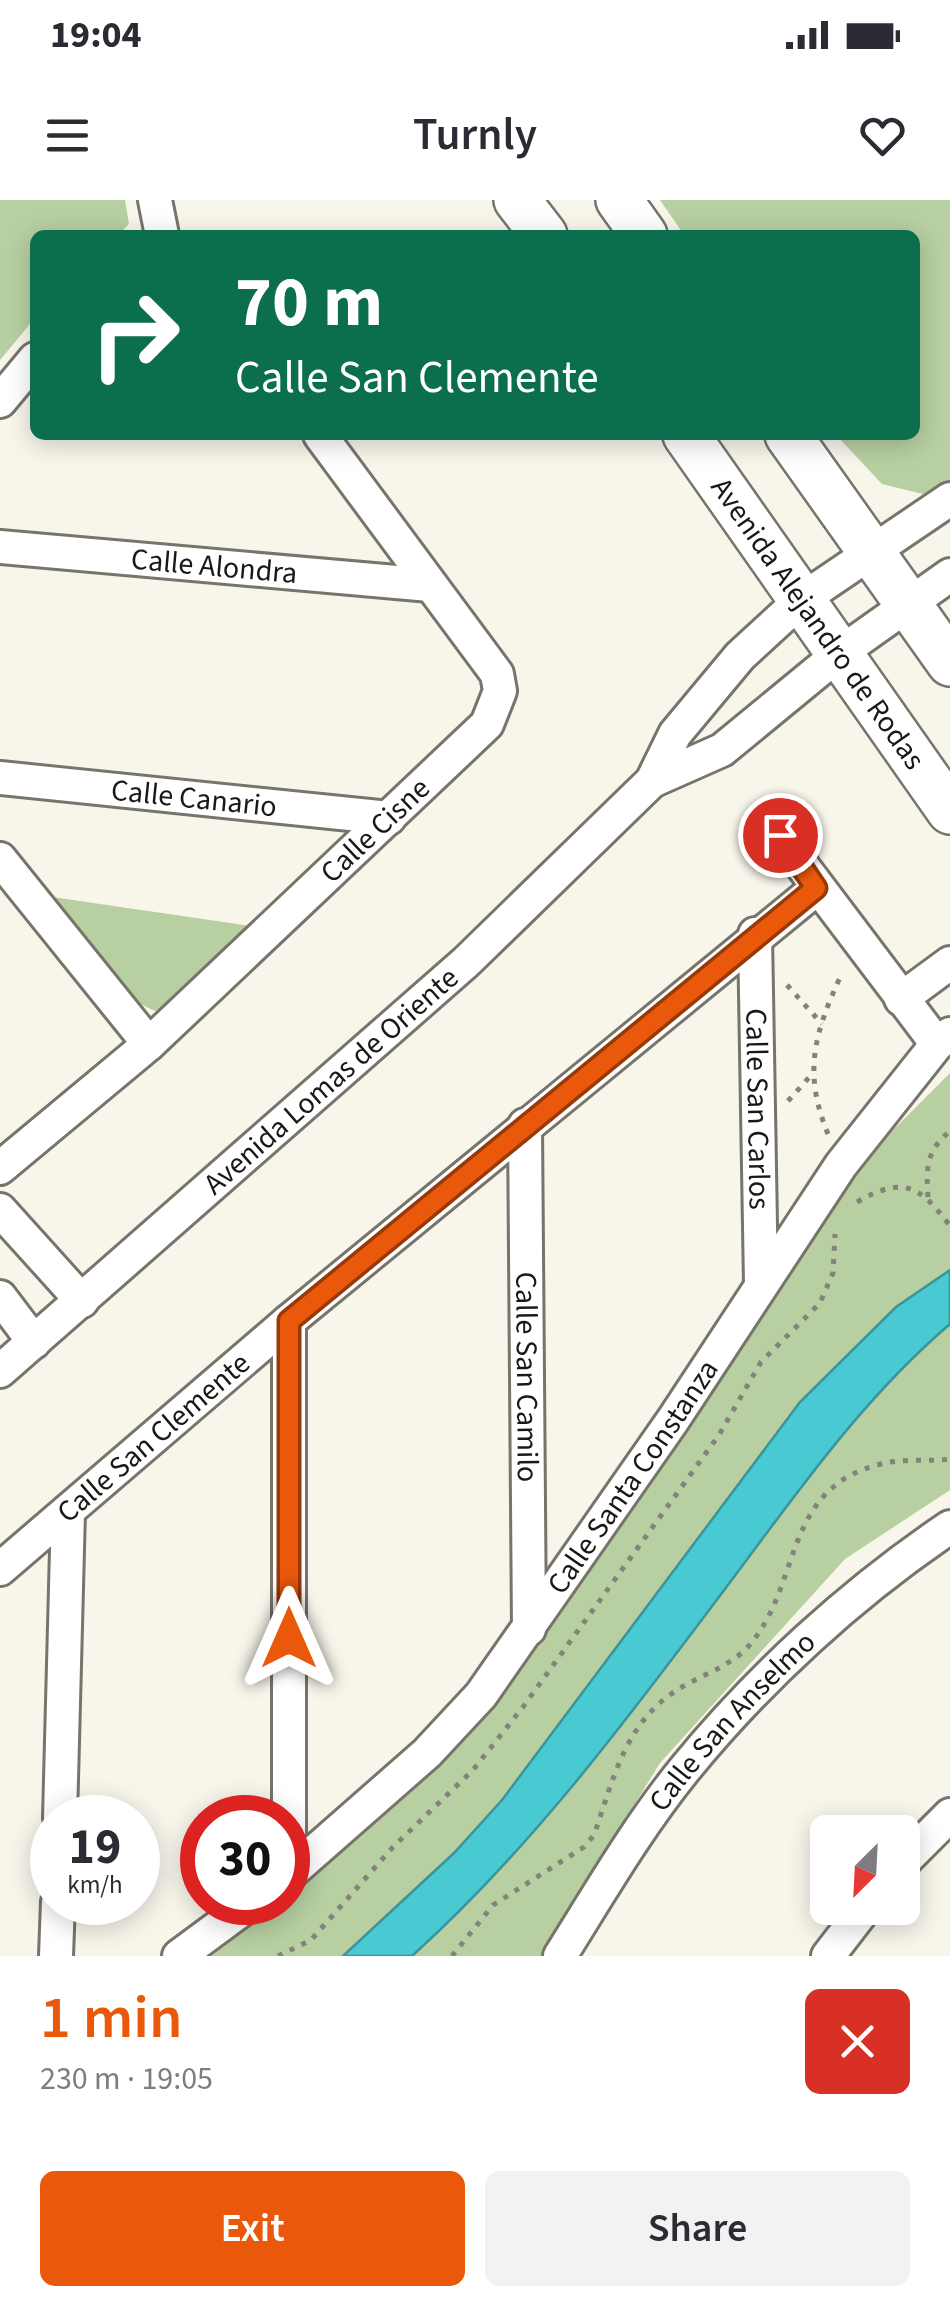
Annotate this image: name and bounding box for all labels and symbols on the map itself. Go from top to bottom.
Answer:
street label: Avenida Alejandro de Rodas [701,468,936,778]
street label: Calle Alondra [129,537,299,595]
street label: Calle Cisne [310,767,439,893]
street label: Calle Canario [109,768,279,828]
pin [738,793,823,878]
street label: Avenida Lomas de Oriente [194,957,468,1205]
street label: Calle San Carlos [735,1008,781,1210]
street label: Calle San Camilo [505,1272,549,1482]
street label: Calle San Clemente [47,1342,259,1533]
street label: Calle Santa Constanza [536,1351,729,1603]
position arrow [237,1586,341,1690]
street label: Calle San Anselmo [638,1621,825,1820]
speed limit sign: 30 [180,1795,310,1925]
north arrow [810,1815,920,1925]

